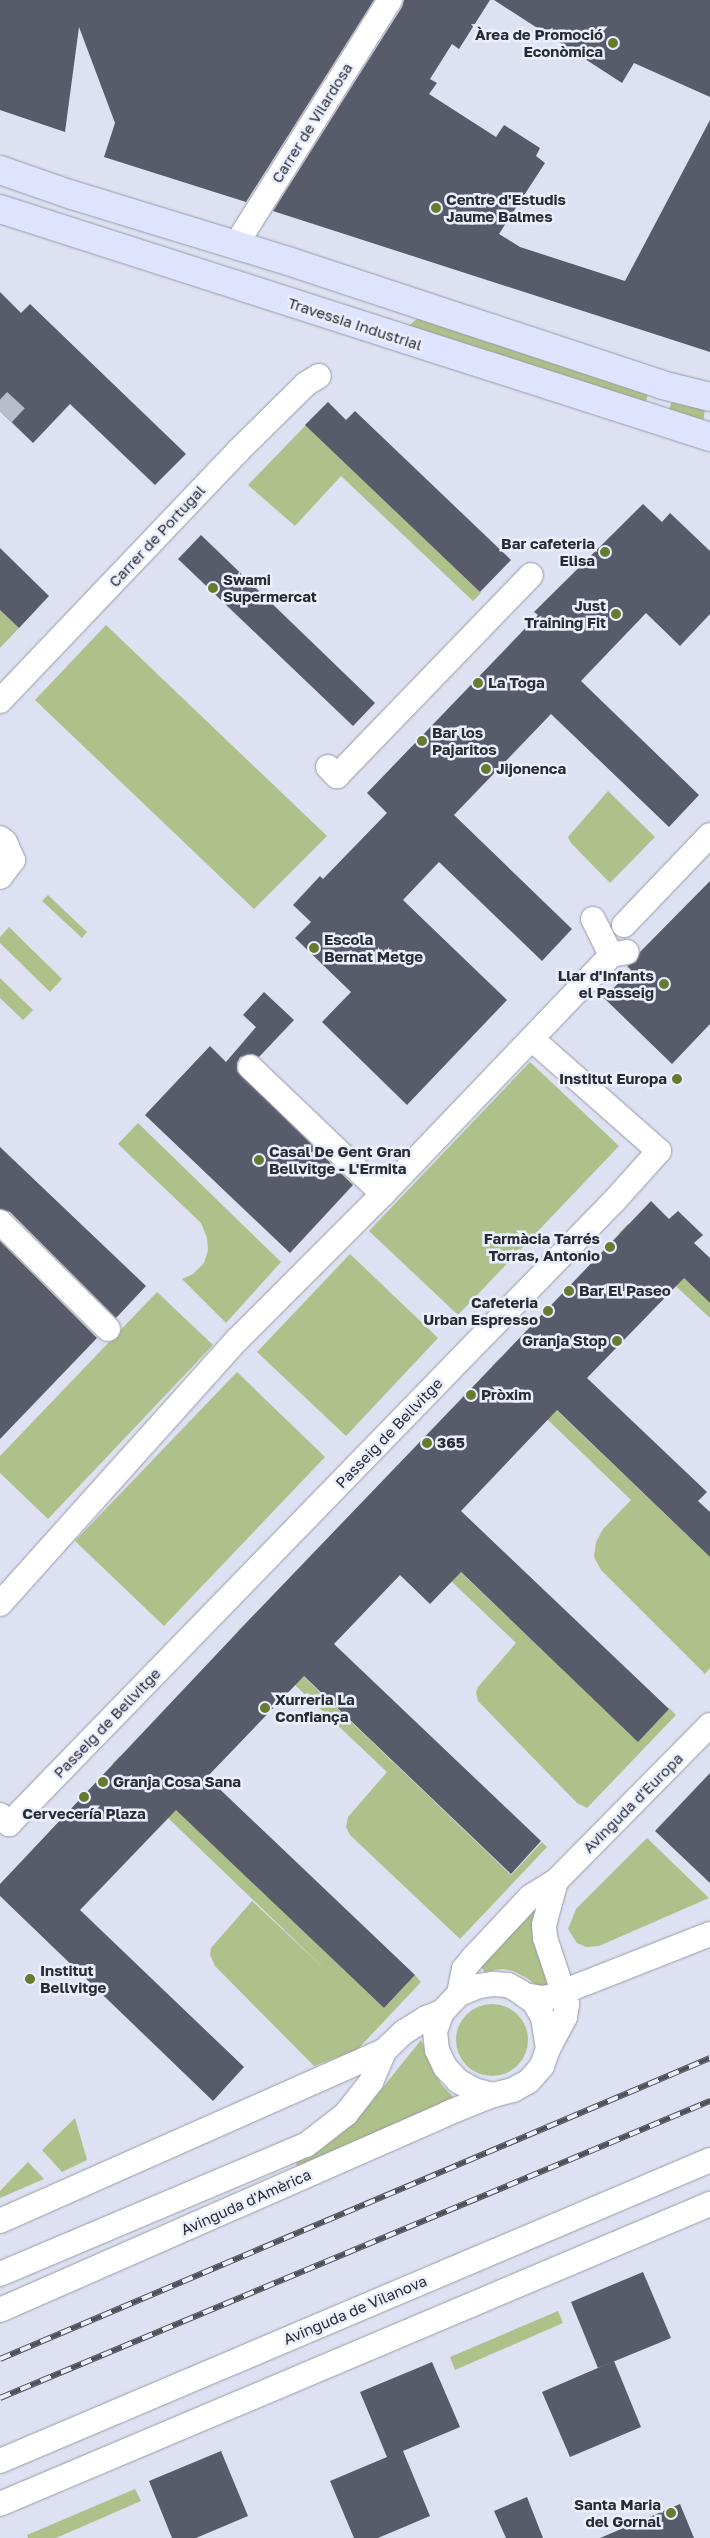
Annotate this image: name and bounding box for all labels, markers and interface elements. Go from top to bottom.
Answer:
place label: Àrea de Promoció Econòmica [475,25,603,60]
marker: Àrea de Promoció Econòmica [607,37,619,49]
street label: Carrer de Vilardosa [268,60,356,186]
place label: Centre d'Estudis Jaume Balmes [446,190,566,225]
marker: Centre d'Estudis Jaume Balmes [430,202,442,214]
street label: Travessia Industrial [286,294,424,354]
street label: Carrer de Portugal [105,481,209,591]
place label: Bar cafeteria Elisa [501,534,595,569]
marker: Bar cafeteria Elisa [599,546,611,558]
place label: Swami Supermercat [223,570,317,605]
marker: Swami Supermercat [207,582,219,594]
place label: Just Training Fit [524,596,606,631]
marker: Just Training Fit [610,608,622,620]
place label: La Toga [488,674,545,692]
marker: La Toga [472,677,484,689]
place label: Bar los Pajaritos [432,723,497,758]
marker: Bar los Pajaritos [416,735,428,747]
place label: Jijonenca [496,760,566,778]
marker: Jijonenca [480,763,492,775]
place label: Escola Bernat Metge [324,930,423,965]
marker: Escola Bernat Metge [308,942,320,954]
place label: Llar d'Infants el Passeig [558,966,654,1001]
marker: Llar d'Infants el Passeig [658,978,670,990]
place label: Institut Europa [559,1070,667,1088]
marker: Institut Europa [671,1073,683,1085]
place label: Casal De Gent Gran Bellvitge - L'Ermita [269,1142,411,1177]
marker: Casal De Gent Gran Bellvitge - L'Ermita [253,1154,265,1166]
place label: Farmàcia Tarrés Torras, Antonio [484,1229,600,1264]
marker: Farmàcia Tarrés Torras, Antonio [604,1241,616,1253]
place label: Bar El Paseo [579,1282,671,1300]
marker: Bar El Paseo [563,1285,575,1297]
place label: Cafeteria Urban Espresso [423,1293,538,1328]
marker: Cafeteria Urban Espresso [542,1305,554,1317]
place label: Granja Stop [522,1332,607,1350]
marker: Granja Stop [611,1335,623,1347]
street label: Passeig de Bellvitge [332,1374,446,1492]
place label: Pròxim [481,1386,531,1404]
marker: Pròxim [465,1389,477,1401]
place label: 365 [437,1434,465,1452]
marker: 365 [421,1437,433,1449]
street label: Passeig de Bellvitge [50,1664,164,1782]
place label: Xurreria La Confiança [275,1690,355,1725]
marker: Xurreria La Confiança [259,1702,271,1714]
street label: Avinguda d'Europa [579,1749,687,1857]
place label: Granja Cosa Sana [113,1773,241,1791]
marker: Granja Cosa Sana [97,1776,109,1788]
marker: Cervecería Plaza [78,1791,90,1803]
place label: Cervecería Plaza [22,1805,146,1823]
place label: Institut Bellvitge [40,1961,106,1996]
marker: Institut Bellvitge [24,1973,36,1985]
street label: Avinguda d'Amèrica [178,2165,314,2239]
street label: Avinguda de Vilanova [281,2272,429,2348]
place label: Santa Maria del Gornal [574,2495,661,2530]
marker: Santa Maria del Gornal [665,2507,677,2519]

